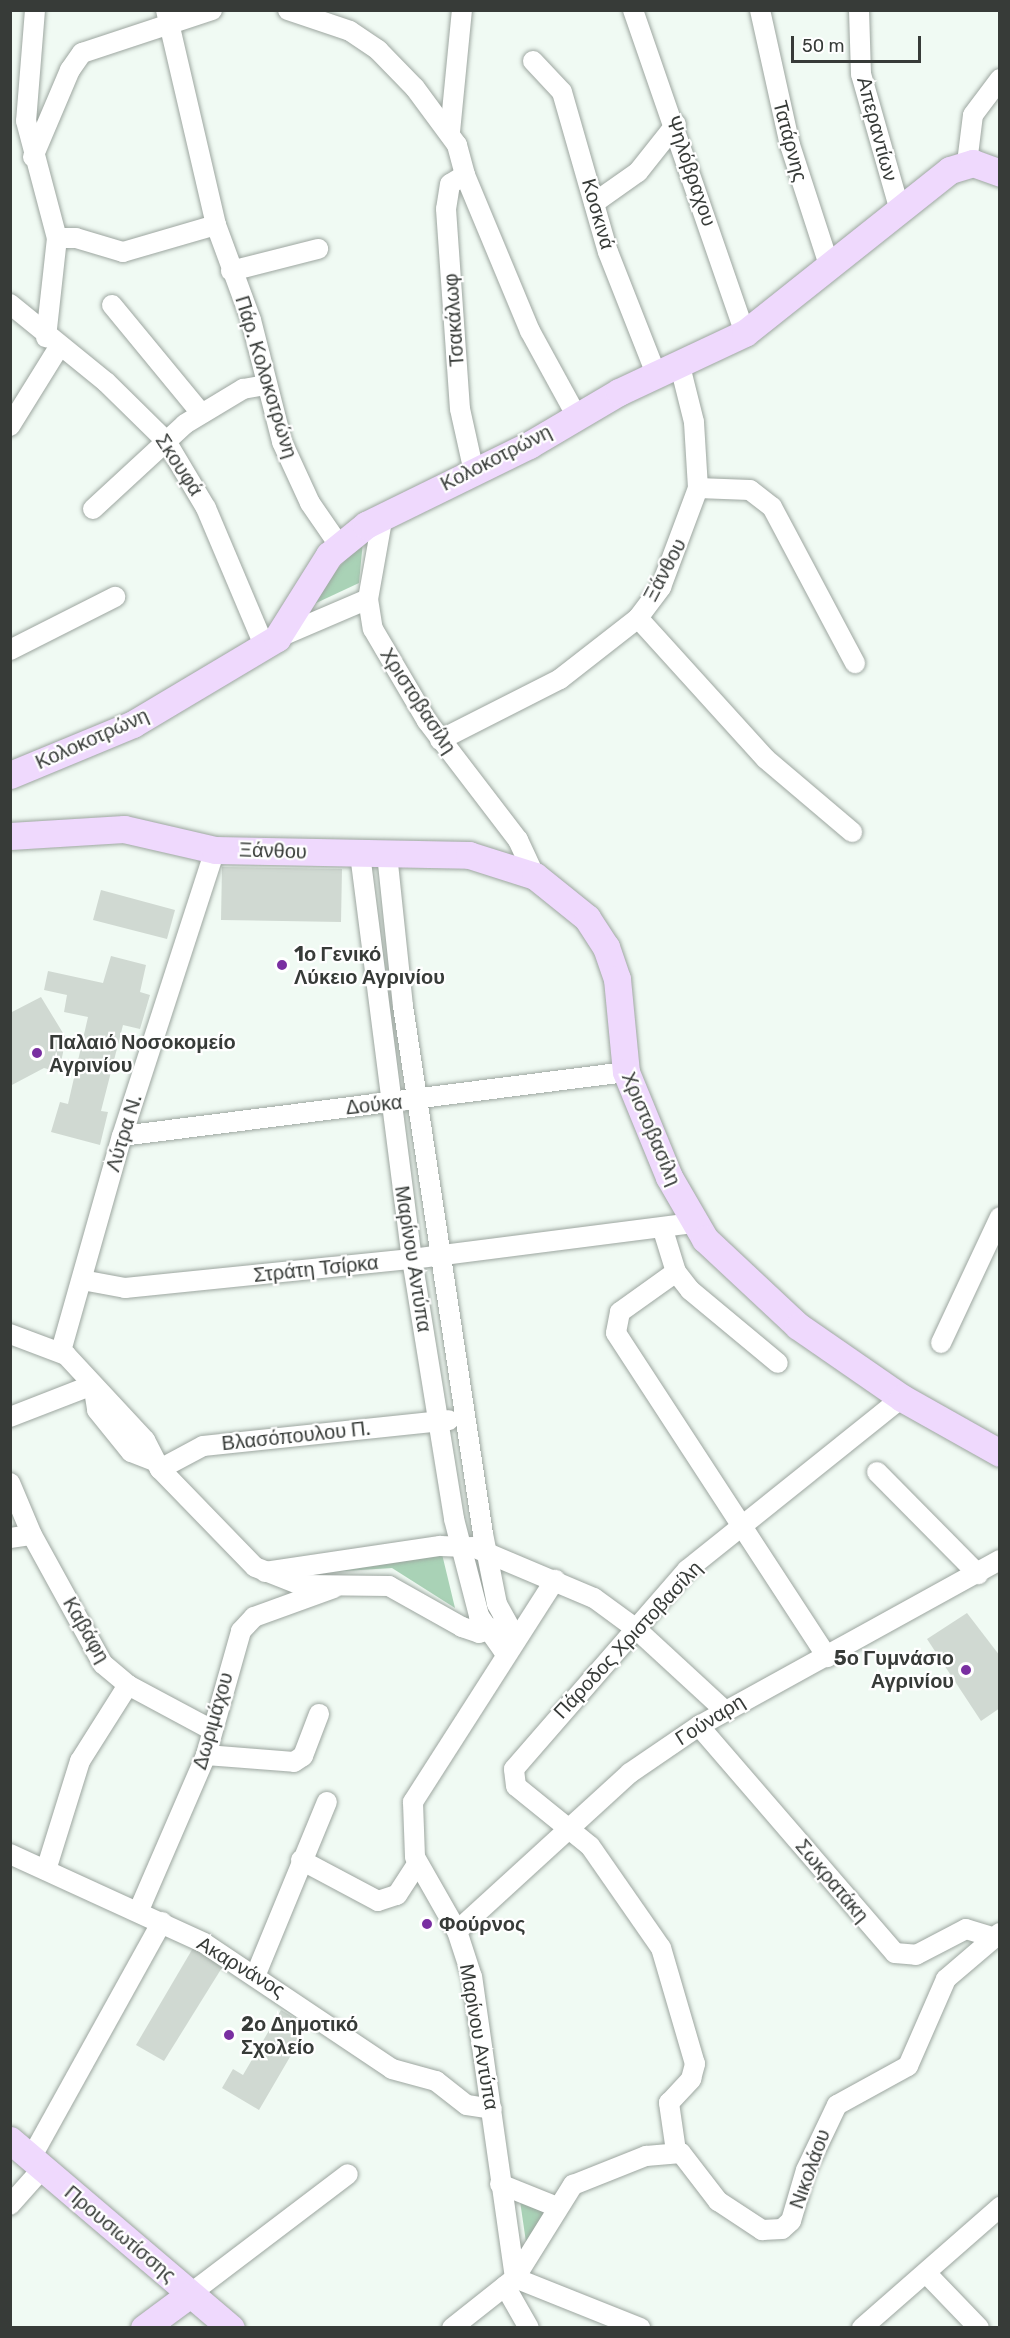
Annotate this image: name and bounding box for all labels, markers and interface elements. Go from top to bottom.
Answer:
scale bar [794,24,924,62]
text: 50 m [802,35,845,57]
street label: Απεραντίων [852,74,902,184]
street label: Τατάρνης [768,98,812,184]
street label: Ψηλόβραχου [661,113,721,229]
street label: Κοσκινά [576,176,620,252]
street label: Τσακάλωφ [439,273,469,367]
street label: Πάρ. Κολοκοτρώνη [230,293,302,461]
street label: Κολοκοτρώνη [437,420,555,496]
street label: Σκουφά [150,430,208,500]
street label: Ξάνθου [639,534,691,606]
street label: Χριστοβασίλη [375,644,461,758]
street label: Κολοκοτρώνη [32,703,152,775]
street label: Ξάνθου [239,838,307,864]
place label: 1ο Γενικό Λύκειο Αγρινίου [294,942,445,989]
marker: 1ο Γενικό Λύκειο Αγρινίου [275,958,289,972]
place label: Παλαιό Νοσοκομείο Αγρινίου [49,1030,236,1077]
marker: Παλαιό Νοσοκομείο Αγρινίου [30,1046,44,1060]
street label: Χριστοβασίλη [616,1069,686,1189]
street label: Δούκα [345,1090,403,1120]
street label: Λύτρα Ν. [101,1091,147,1175]
street label: Μαρίνου Αντύπα [390,1184,436,1334]
street label: Στράτη Τσίρκα [252,1250,380,1288]
street label: Βλασόπουλου Π. [220,1416,372,1456]
street label: Πάροδος Χριστοβασίλη [549,1556,707,1724]
street label: Καβάφη [58,1593,114,1667]
place label: 5ο Γυμνάσιο Αγρινίου [834,1646,954,1693]
marker: 5ο Γυμνάσιο Αγρινίου [959,1663,973,1677]
street label: Δωριμάχου [188,1670,238,1772]
street label: Γούναρη [671,1689,749,1751]
street label: Σωκρατάκη [790,1835,874,1927]
place label: Φούρνος [439,1912,525,1936]
marker: Φούρνος [420,1917,434,1931]
street label: Ακαρνάνος [193,1931,289,2003]
street label: Μαρίνου Αντύπα [454,1962,504,2112]
place label: 2ο Δημοτικό Σχολείο [241,2012,358,2059]
marker: 2ο Δημοτικό Σχολείο [222,2028,236,2042]
street label: Νικολάου [785,2126,835,2212]
street label: Προυσιωτίσσης [60,2181,180,2287]

